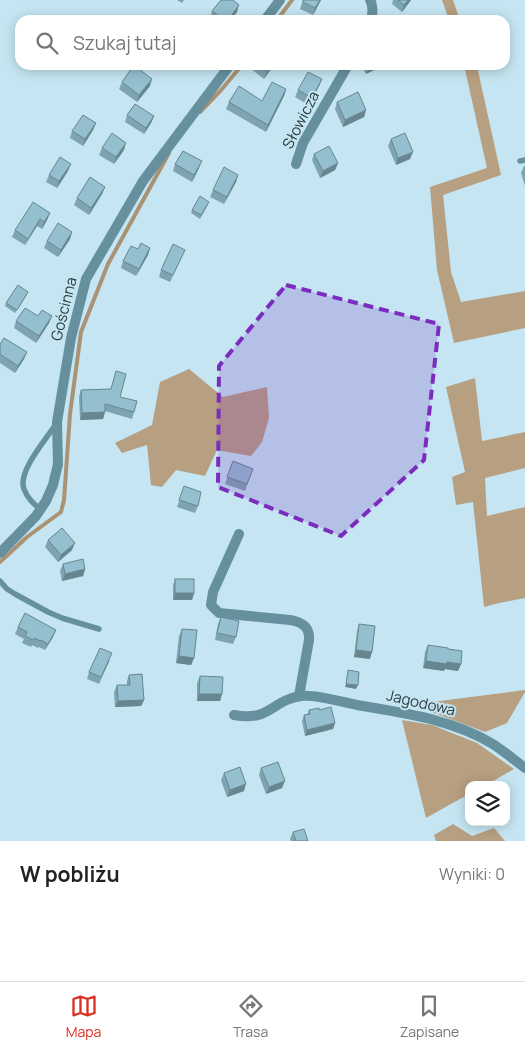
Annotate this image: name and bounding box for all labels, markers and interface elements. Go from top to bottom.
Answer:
search box [15,15,510,70]
icon: search [33,29,61,57]
text: Szukaj tutaj [73,30,176,56]
street label: Słowicza [277,87,324,152]
street label: Gościnna [45,275,82,343]
street label: Jagodowa [385,684,458,721]
map controls [465,781,510,826]
button: layers [465,781,510,826]
text: W pobliżu [20,860,120,888]
text: Wyniki: 0 [439,863,505,885]
tab: Mapa [66,992,101,1041]
tab: Trasa [233,992,268,1041]
tab: Zapisane [400,992,459,1041]

